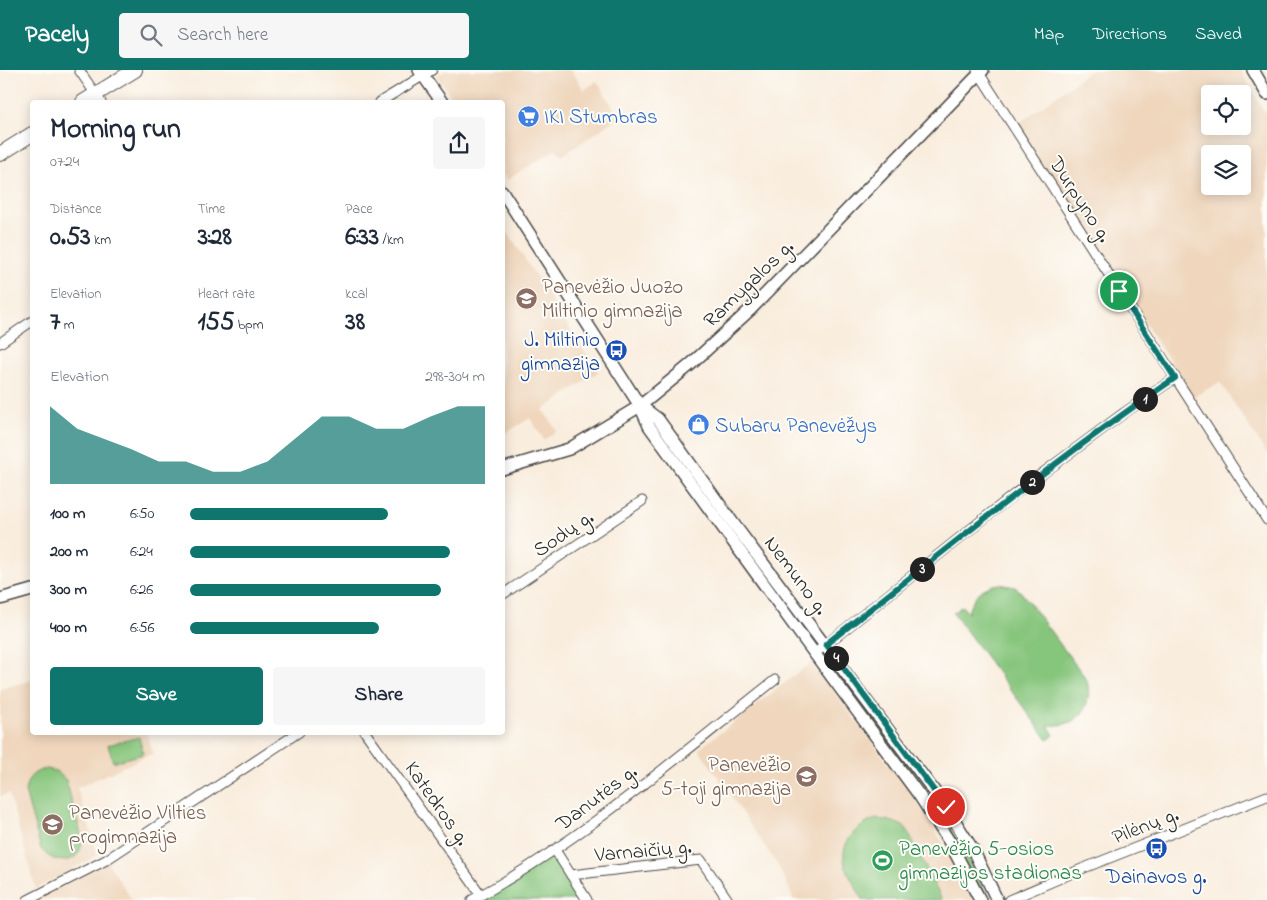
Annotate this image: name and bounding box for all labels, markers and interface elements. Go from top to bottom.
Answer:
search box [119,13,469,58]
text: Pacely [25,18,89,53]
icon: search [137,21,165,49]
text: Search here [177,22,268,49]
text: Map [1034,22,1064,48]
text: Directions [1092,22,1167,48]
text: Saved [1195,22,1242,48]
map controls [1201,85,1251,195]
button: locate [1201,85,1251,135]
place label: IKI Stumbras [544,103,658,133]
supermarket icon: IKI Stumbras [516,104,540,128]
text: Morning run [50,110,181,151]
button: share [433,117,485,169]
button: layers [1201,145,1251,195]
text: 07:24 [50,150,79,174]
street label: Durpyno g. [1038,150,1118,250]
text: Distance [50,199,102,220]
text: Time [198,199,225,220]
text: Pace [345,199,373,220]
text: 0.53 [50,220,91,256]
text: 3:28 [198,220,232,256]
text: 6:33 [345,220,379,256]
text: km [91,230,111,251]
text: /km [379,230,404,251]
street label: Ramygalos g. [697,233,803,337]
pin [1098,270,1140,312]
place label: Panevėžio Juozo Miltinio gimnazija [542,273,683,329]
icon: arrive [1105,277,1133,305]
text: Elevation [50,284,101,305]
text: Heart rate [198,284,255,305]
text: kcal [345,284,368,305]
school or university icon: Panevėžio Juozo Miltinio gimnazija [514,286,538,310]
text: 7 [50,305,60,341]
text: 155 [198,305,234,341]
text: 38 [345,305,365,341]
text: m [60,315,75,336]
text: bpm [234,315,264,336]
place label: J. Miltinio gimnazija [520,326,600,382]
bus stop icon: J. Miltinio gimnazija [604,339,628,363]
text: Elevation [50,365,109,389]
text: 298–304 m [425,365,485,389]
pin: 1 [1132,386,1158,412]
text: 1 [1143,389,1148,410]
place label: Subaru Panevėžys [715,412,877,444]
shop icon: Subaru Panevėžys [687,413,711,437]
pin: 2 [1020,470,1044,494]
text: 2 [1029,472,1036,493]
text: 100 m [50,502,85,526]
text: 6:50 [130,502,154,526]
street label: Sodų g. [528,503,601,568]
street label: Nemuno g. [754,530,835,623]
text: 200 m [50,540,88,564]
text: 6:24 [130,540,153,564]
pin: 3 [910,556,934,582]
text: 3 [920,559,925,580]
text: 300 m [50,578,87,602]
text: 6:26 [130,578,153,602]
text: 400 m [50,616,87,640]
text: 6:56 [130,616,155,640]
pin: 4 [824,646,848,670]
text: 4 [834,648,839,669]
button: Save [50,667,263,725]
button: Share [273,667,485,725]
place label: Panevėžio 5-toji gimnazija [661,751,791,807]
street label: Katedros g. [395,756,476,854]
street label: Danutės g. [549,758,645,841]
school or university icon: Panevėžio 5-toji gimnazija [795,764,819,788]
pin [925,786,967,828]
icon: check [932,793,960,821]
place label: Panevėžio Vilties progimnazija [69,799,206,855]
street label: Pilėnų g. [1108,801,1184,855]
school or university icon: Panevėžio Vilties progimnazija [41,812,65,836]
street label: Varnaičių g. [592,833,693,873]
place label: Panevėžio 5-osios gimnazijos stadionas [898,835,1082,891]
bus stop icon: Dainavos g. [1144,837,1168,861]
sports icon: Panevėžio 5-osios gimnazijos stadionas [871,848,895,872]
place label: Dainavos g. [1105,863,1206,895]

